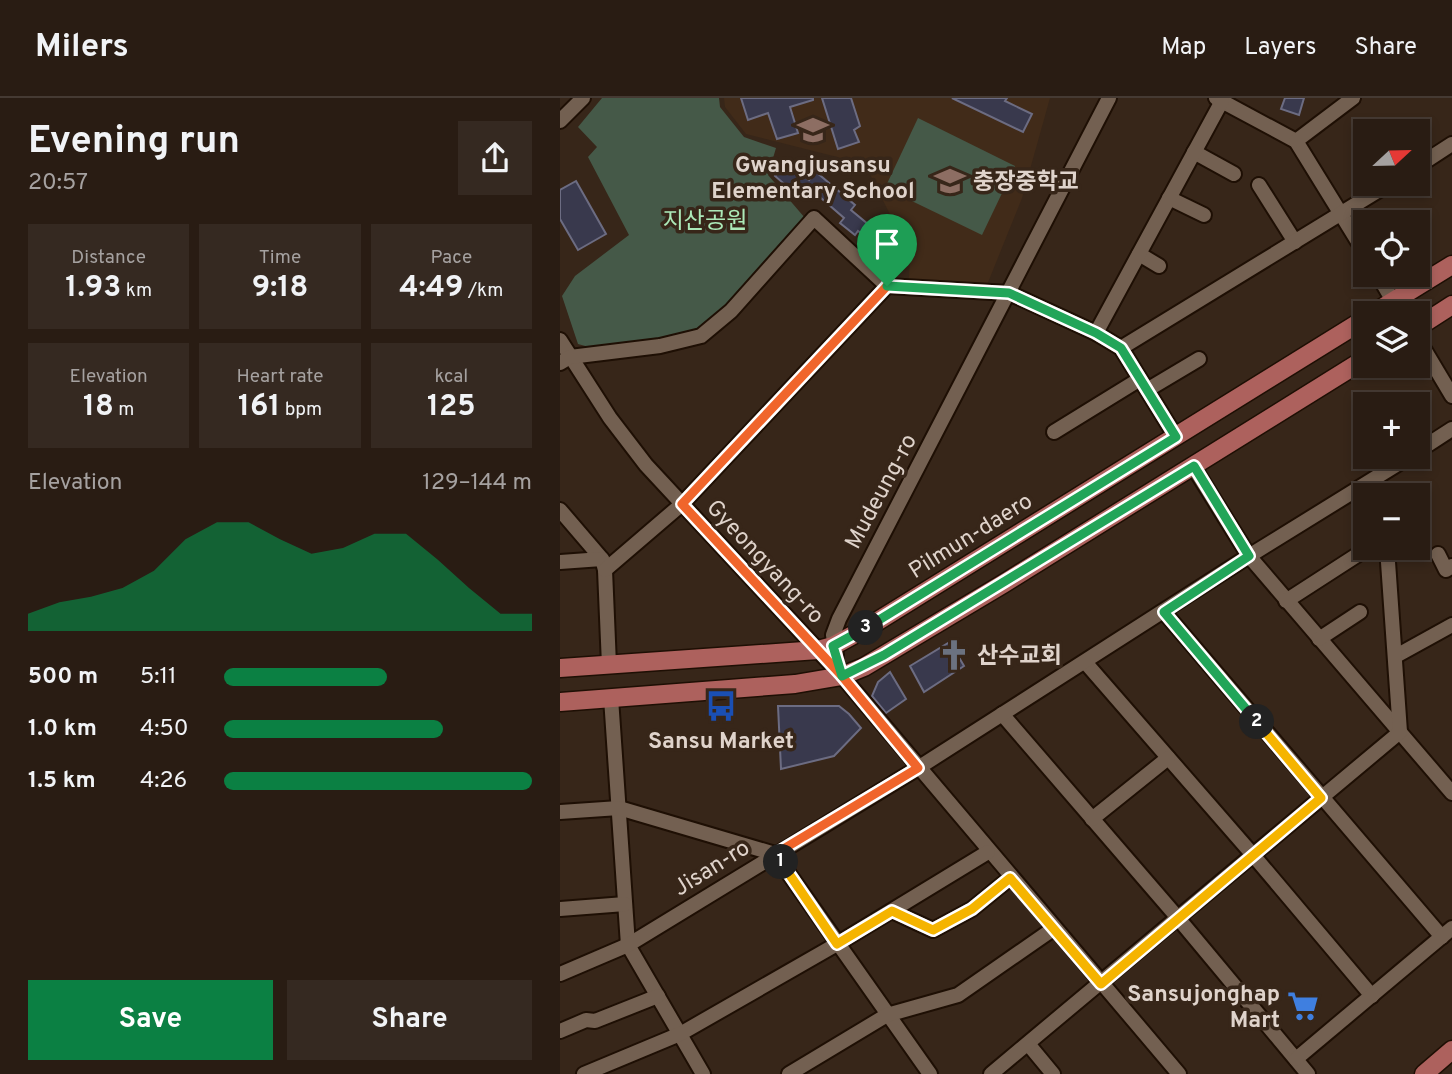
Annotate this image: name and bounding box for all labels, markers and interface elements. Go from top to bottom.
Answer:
text: Milers [35,27,129,69]
text: Map [1161,33,1206,63]
text: Layers [1244,33,1316,63]
text: Share [1354,33,1417,63]
school or university icon: Gwangjusansu Elementary School [796,113,830,147]
text: Evening run [28,118,240,167]
north arrow [1353,119,1430,196]
map controls [1353,119,1430,560]
button: share [458,121,532,195]
place label: Gwangjusansu Elementary School [711,152,915,207]
school or university icon: 충장중학교 [933,164,967,198]
text: 20:57 [28,169,88,198]
place label: 충장중학교 [973,169,1079,198]
park label: 지산공원 [663,208,747,237]
button: locate [1353,210,1430,287]
pin [857,214,917,286]
icon: arrive [868,225,906,263]
text: Distance [71,246,146,270]
text: Time [259,246,301,270]
text: Pace [430,246,472,270]
text: 1.93 [65,270,121,307]
text: 9:18 [252,270,308,307]
text: 4:49 [399,270,464,307]
text: km [121,279,152,303]
text: /km [464,279,503,303]
button: layers [1353,301,1430,378]
text: Elevation [70,365,148,389]
text: Heart rate [237,365,323,389]
text: kcal [434,365,468,389]
text: 18 [83,389,114,426]
text: 161 [238,389,280,426]
text: 125 [427,389,476,426]
button: + [1353,392,1430,469]
text: m [114,398,134,422]
text: bpm [280,398,322,422]
street label: Mudeung-ro [840,430,925,555]
text: Elevation [28,469,123,498]
text: 129–144 m [422,469,532,498]
button: − [1353,483,1430,560]
street label: Pilmun-daero [904,488,1039,587]
street label: Gyeongyang-ro [699,494,829,631]
pin: 3 [848,610,884,646]
text: 3 [860,615,871,639]
church icon: 산수교회 [937,638,971,672]
place label: 산수교회 [977,643,1062,672]
text: 500 m [28,663,98,692]
text: 5:11 [140,663,177,692]
bus stop icon: Sansu Market [704,689,738,723]
pin: 2 [1240,704,1274,740]
text: 2 [1251,709,1262,733]
text: 1.0 km [28,715,97,744]
text: 4:50 [140,715,188,744]
place label: Sansu Market [648,728,794,757]
text: 1.5 km [28,767,96,796]
text: 4:26 [140,767,187,796]
street label: Jisan-ro [669,834,756,904]
pin: 1 [764,844,798,880]
text: 1 [777,849,784,873]
button: Save [28,980,273,1060]
button: Share [287,980,532,1060]
place label: Sansujonghap Mart [1127,981,1280,1036]
supermarket icon: Sansujonghap Mart [1286,989,1320,1023]

